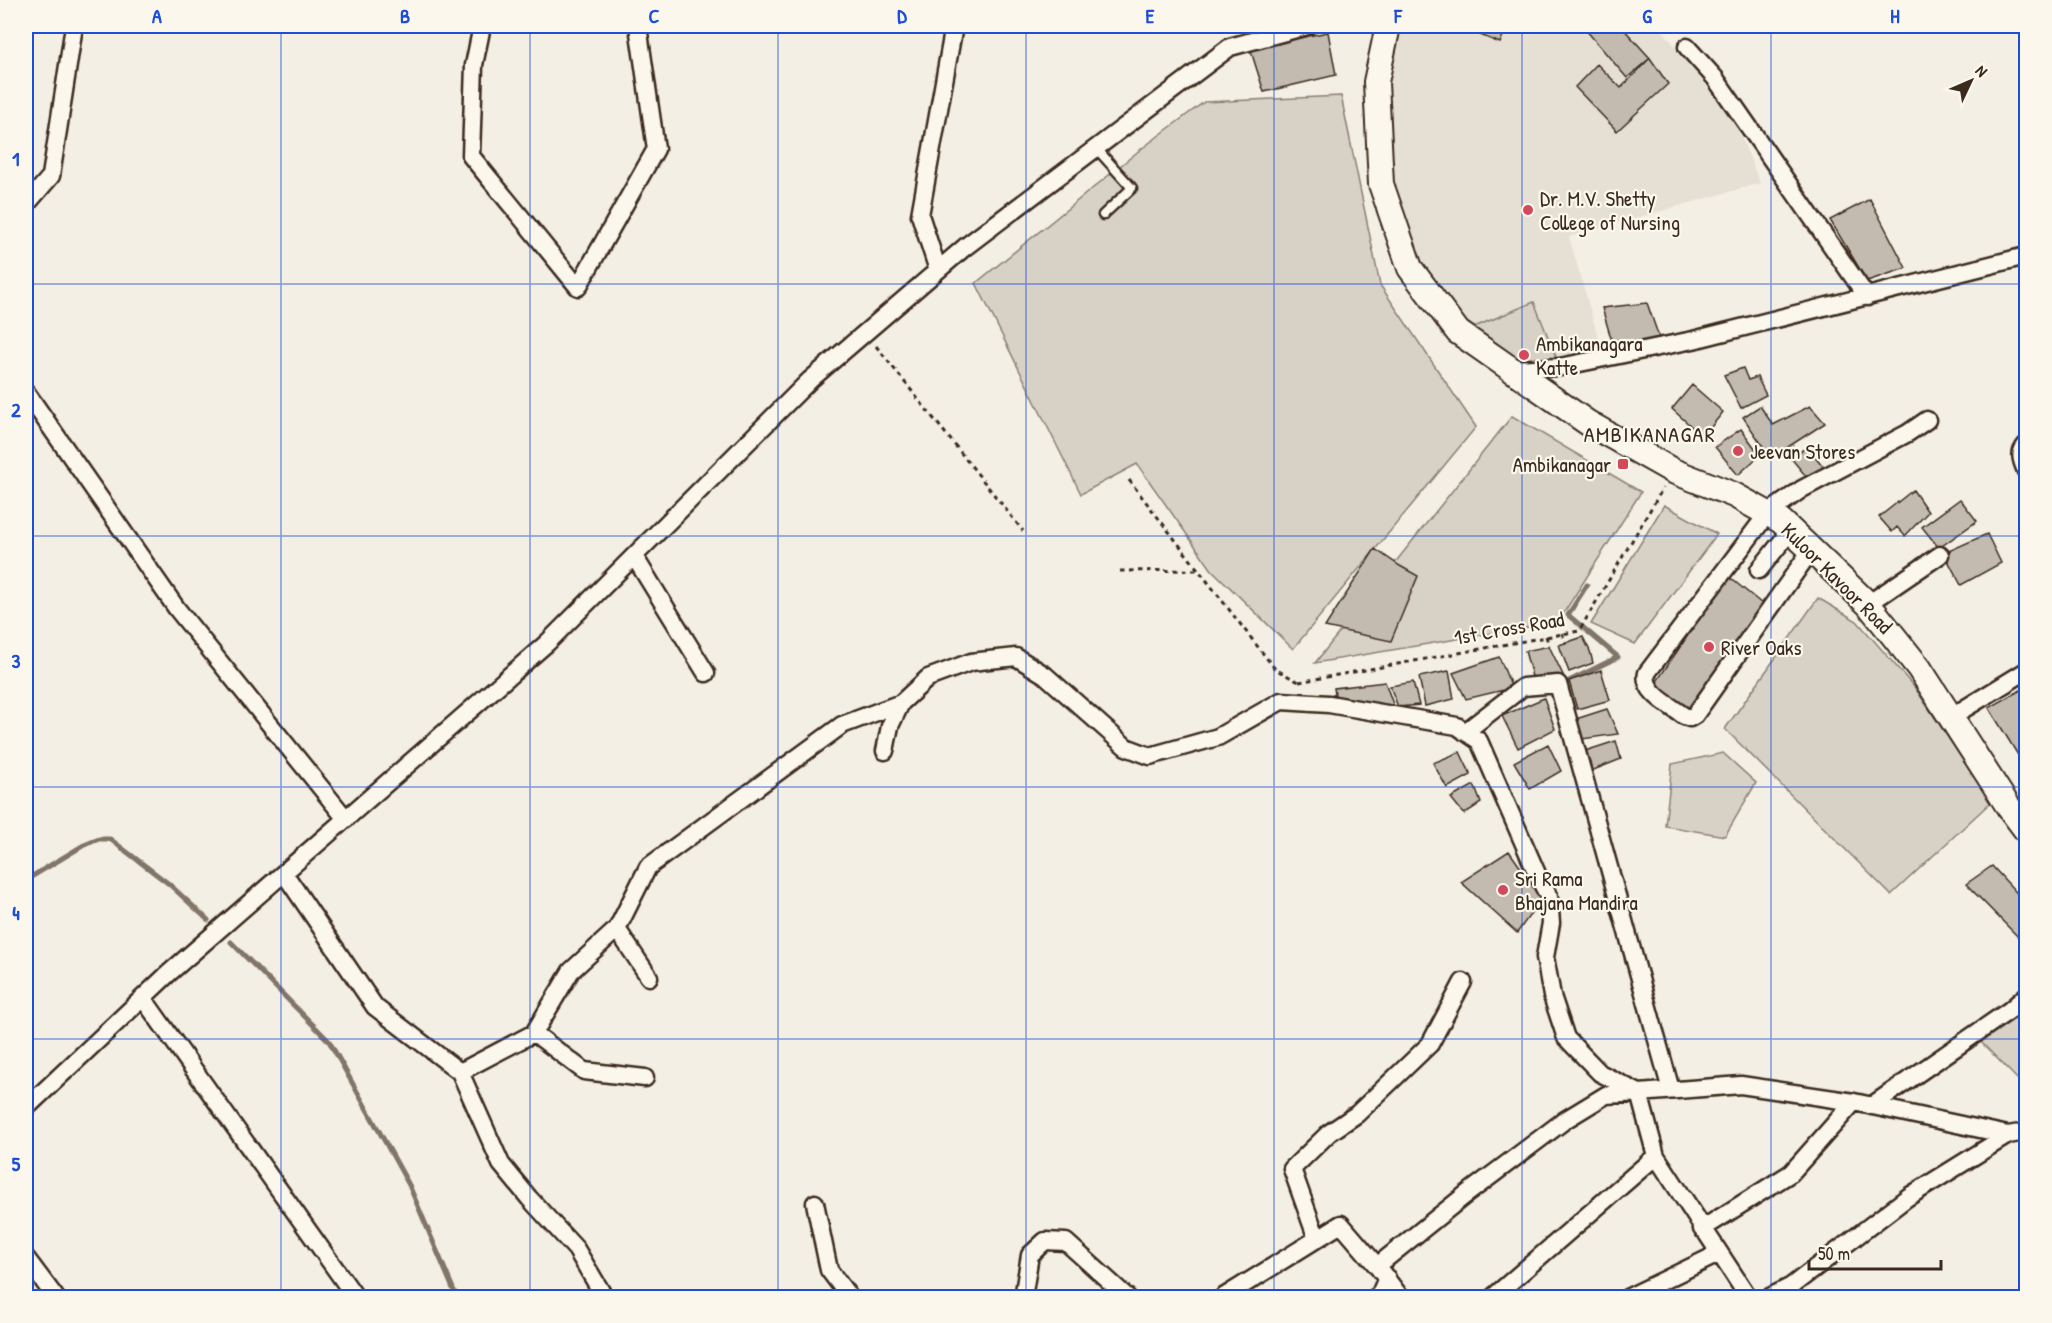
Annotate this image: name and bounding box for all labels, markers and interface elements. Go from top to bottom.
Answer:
text: A [152,2,162,29]
text: B [400,2,410,29]
text: C [649,2,660,29]
text: D [897,2,907,29]
text: E [1146,2,1155,29]
text: F [1393,2,1403,29]
text: G [1642,2,1652,29]
text: H [1890,2,1900,29]
north arrow [1941,51,2001,111]
text: N [1971,60,1993,82]
text: 1 [12,145,20,172]
place label: Dr. M.V. Shetty College of Nursing [1540,184,1680,237]
marker: Dr. M.V. Shetty College of Nursing [1521,203,1535,217]
place label: Ambikanagara Katte [1536,329,1642,382]
marker: Ambikanagara Katte [1517,348,1531,362]
text: 2 [11,396,21,423]
district label: AMBIKANAGAR [1584,419,1716,449]
place label: Jeevan Stores [1750,437,1855,466]
marker: Jeevan Stores [1731,444,1745,458]
place label: Ambikanagar [1513,450,1611,479]
marker: Ambikanagar [1616,457,1630,471]
street label: Kuloor Kavoor Road [1775,516,1899,640]
street label: 1st Cross Road [1452,604,1566,652]
place label: River Oaks [1721,633,1802,662]
marker: River Oaks [1702,640,1716,654]
text: 3 [12,647,21,674]
place label: Sri Rama Bhajana Mandira [1515,864,1638,917]
marker: Sri Rama Bhajana Mandira [1496,883,1510,897]
text: 4 [12,899,20,926]
text: 5 [12,1150,21,1177]
scale bar [1809,1233,1941,1271]
text: 50 m [1818,1241,1850,1266]

